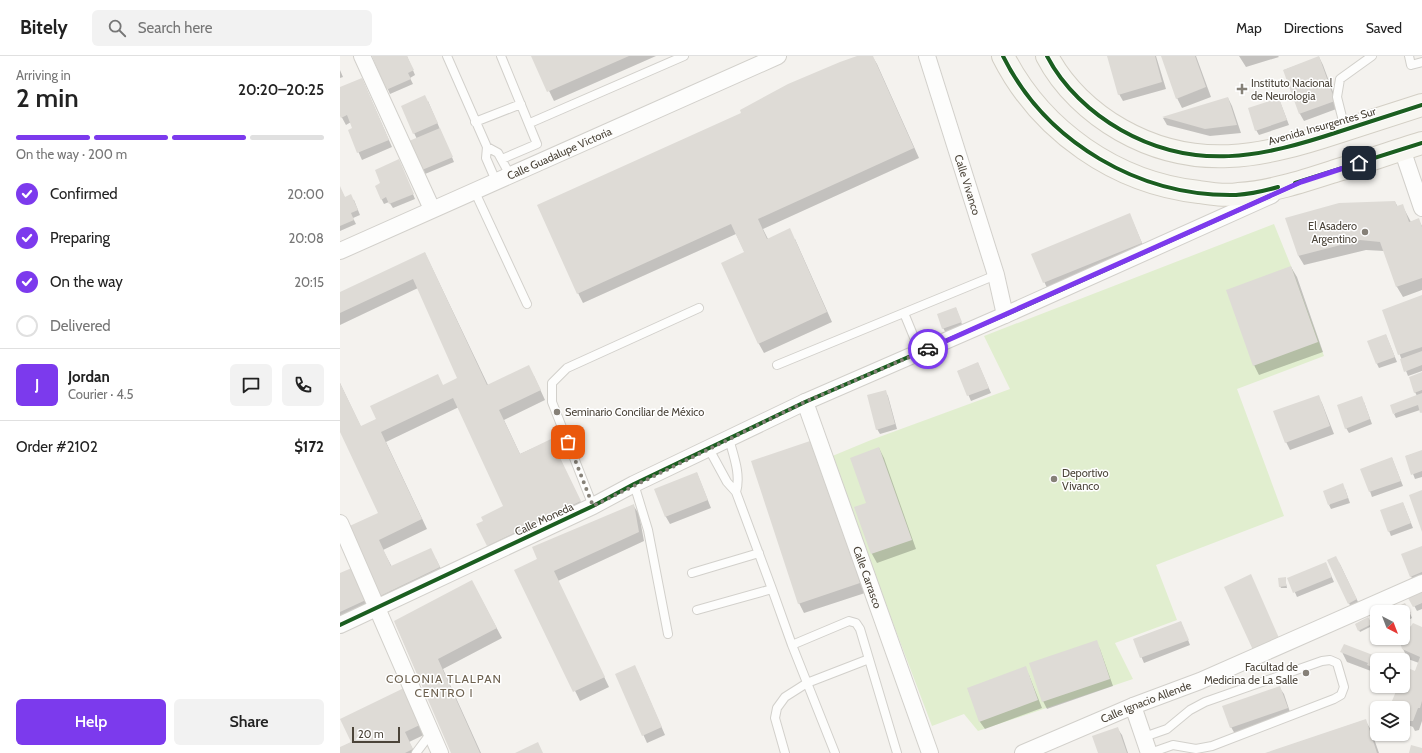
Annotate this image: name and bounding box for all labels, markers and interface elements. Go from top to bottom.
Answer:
search box [92,10,372,46]
text: Bitely [20,16,68,39]
icon: search [106,17,128,39]
text: Search here [138,19,212,37]
text: Map [1236,19,1262,37]
text: Directions [1284,19,1344,37]
text: Saved [1366,19,1402,37]
text: Arriving in [16,67,71,83]
place label: Instituto Nacional de Neurologia [1251,76,1333,103]
text: 20:20–20:25 [238,81,324,99]
text: 2 min [16,82,79,114]
marker: Instituto Nacional de Neurologia [1236,83,1248,95]
street label: Avenida Insurgentes Sur [1267,104,1378,148]
street label: Calle Guadalupe Victoria [505,124,614,183]
text: On the way · 200 m [16,146,127,162]
pin [1342,146,1376,180]
icon: home [1348,152,1370,174]
street label: Calle Vivanco [951,153,984,217]
icon: check [16,183,38,205]
text: Confirmed [50,185,118,203]
text: 20:00 [287,186,324,202]
place label: El Asadero Argentino [1308,219,1357,246]
icon: check [16,227,38,249]
marker: El Asadero Argentino [1360,227,1370,237]
text: Preparing [50,229,110,247]
text: 20:08 [288,230,324,246]
icon: check [16,271,38,293]
text: On the way [50,273,123,291]
text: 20:15 [294,274,324,290]
text: Delivered [50,317,111,335]
courier [908,329,948,369]
icon: car [917,338,939,360]
button: chat [230,364,272,406]
button: phone [282,364,324,406]
text: Jordan [68,368,110,386]
text: J [35,376,39,394]
text: Courier · 4.5 [68,386,133,402]
place label: Seminario Conciliar de México [565,405,704,419]
marker: Seminario Conciliar de México [552,407,562,417]
pin [551,425,585,459]
icon: bag [557,431,579,453]
text: Order #2102 [16,438,98,456]
text: $172 [294,438,324,456]
place label: Deportivo Vivanco [1062,466,1109,493]
marker: Deportivo Vivanco [1049,474,1059,484]
street label: Calle Moneda [512,499,576,539]
street label: Calle Carrasco [850,544,885,610]
north arrow [1370,605,1410,645]
map controls [1370,605,1410,741]
button: locate [1370,653,1410,693]
place label: Facultad de Medicina de La Salle [1204,660,1298,687]
marker: Facultad de Medicina de La Salle [1301,668,1311,678]
district label: COLONIA TLALPAN CENTRO I [386,671,502,700]
street label: Calle Ignacio Allende [1098,678,1193,726]
button: Help [16,699,166,745]
button: Share [174,699,324,745]
button: layers [1370,701,1410,741]
scale bar [352,725,400,744]
text: 20 m [358,727,384,741]

